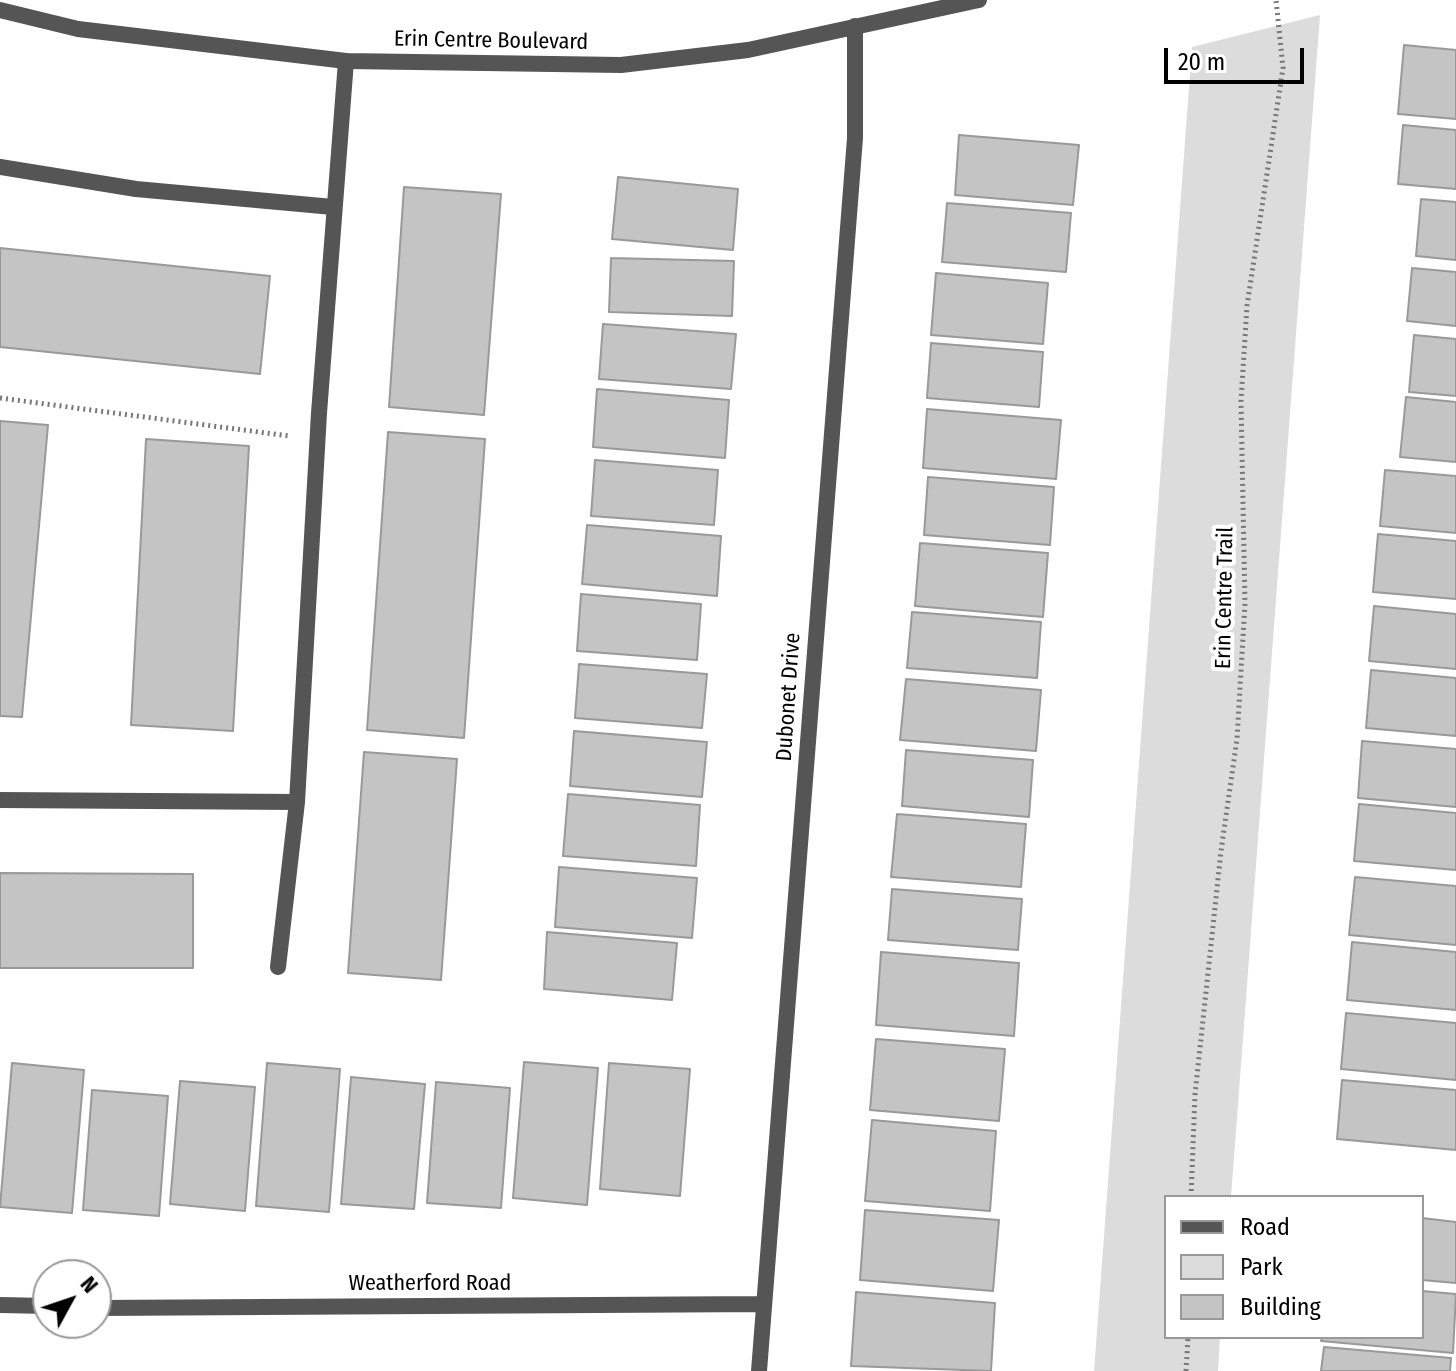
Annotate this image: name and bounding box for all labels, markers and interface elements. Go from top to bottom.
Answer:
street label: Erin Centre Boulevard [394,26,588,56]
scale bar [1168,32,1308,82]
text: 20 m [1178,48,1225,76]
street label: Erin Centre Trail [1211,527,1239,669]
street label: Dubonet Drive [771,632,807,762]
legend [1164,1195,1424,1339]
text: Road [1240,1213,1290,1241]
text: Park [1240,1253,1283,1281]
north arrow [32,1259,112,1339]
text: N [75,1271,104,1298]
street label: Weatherford Road [349,1271,511,1297]
text: Building [1240,1293,1321,1321]

